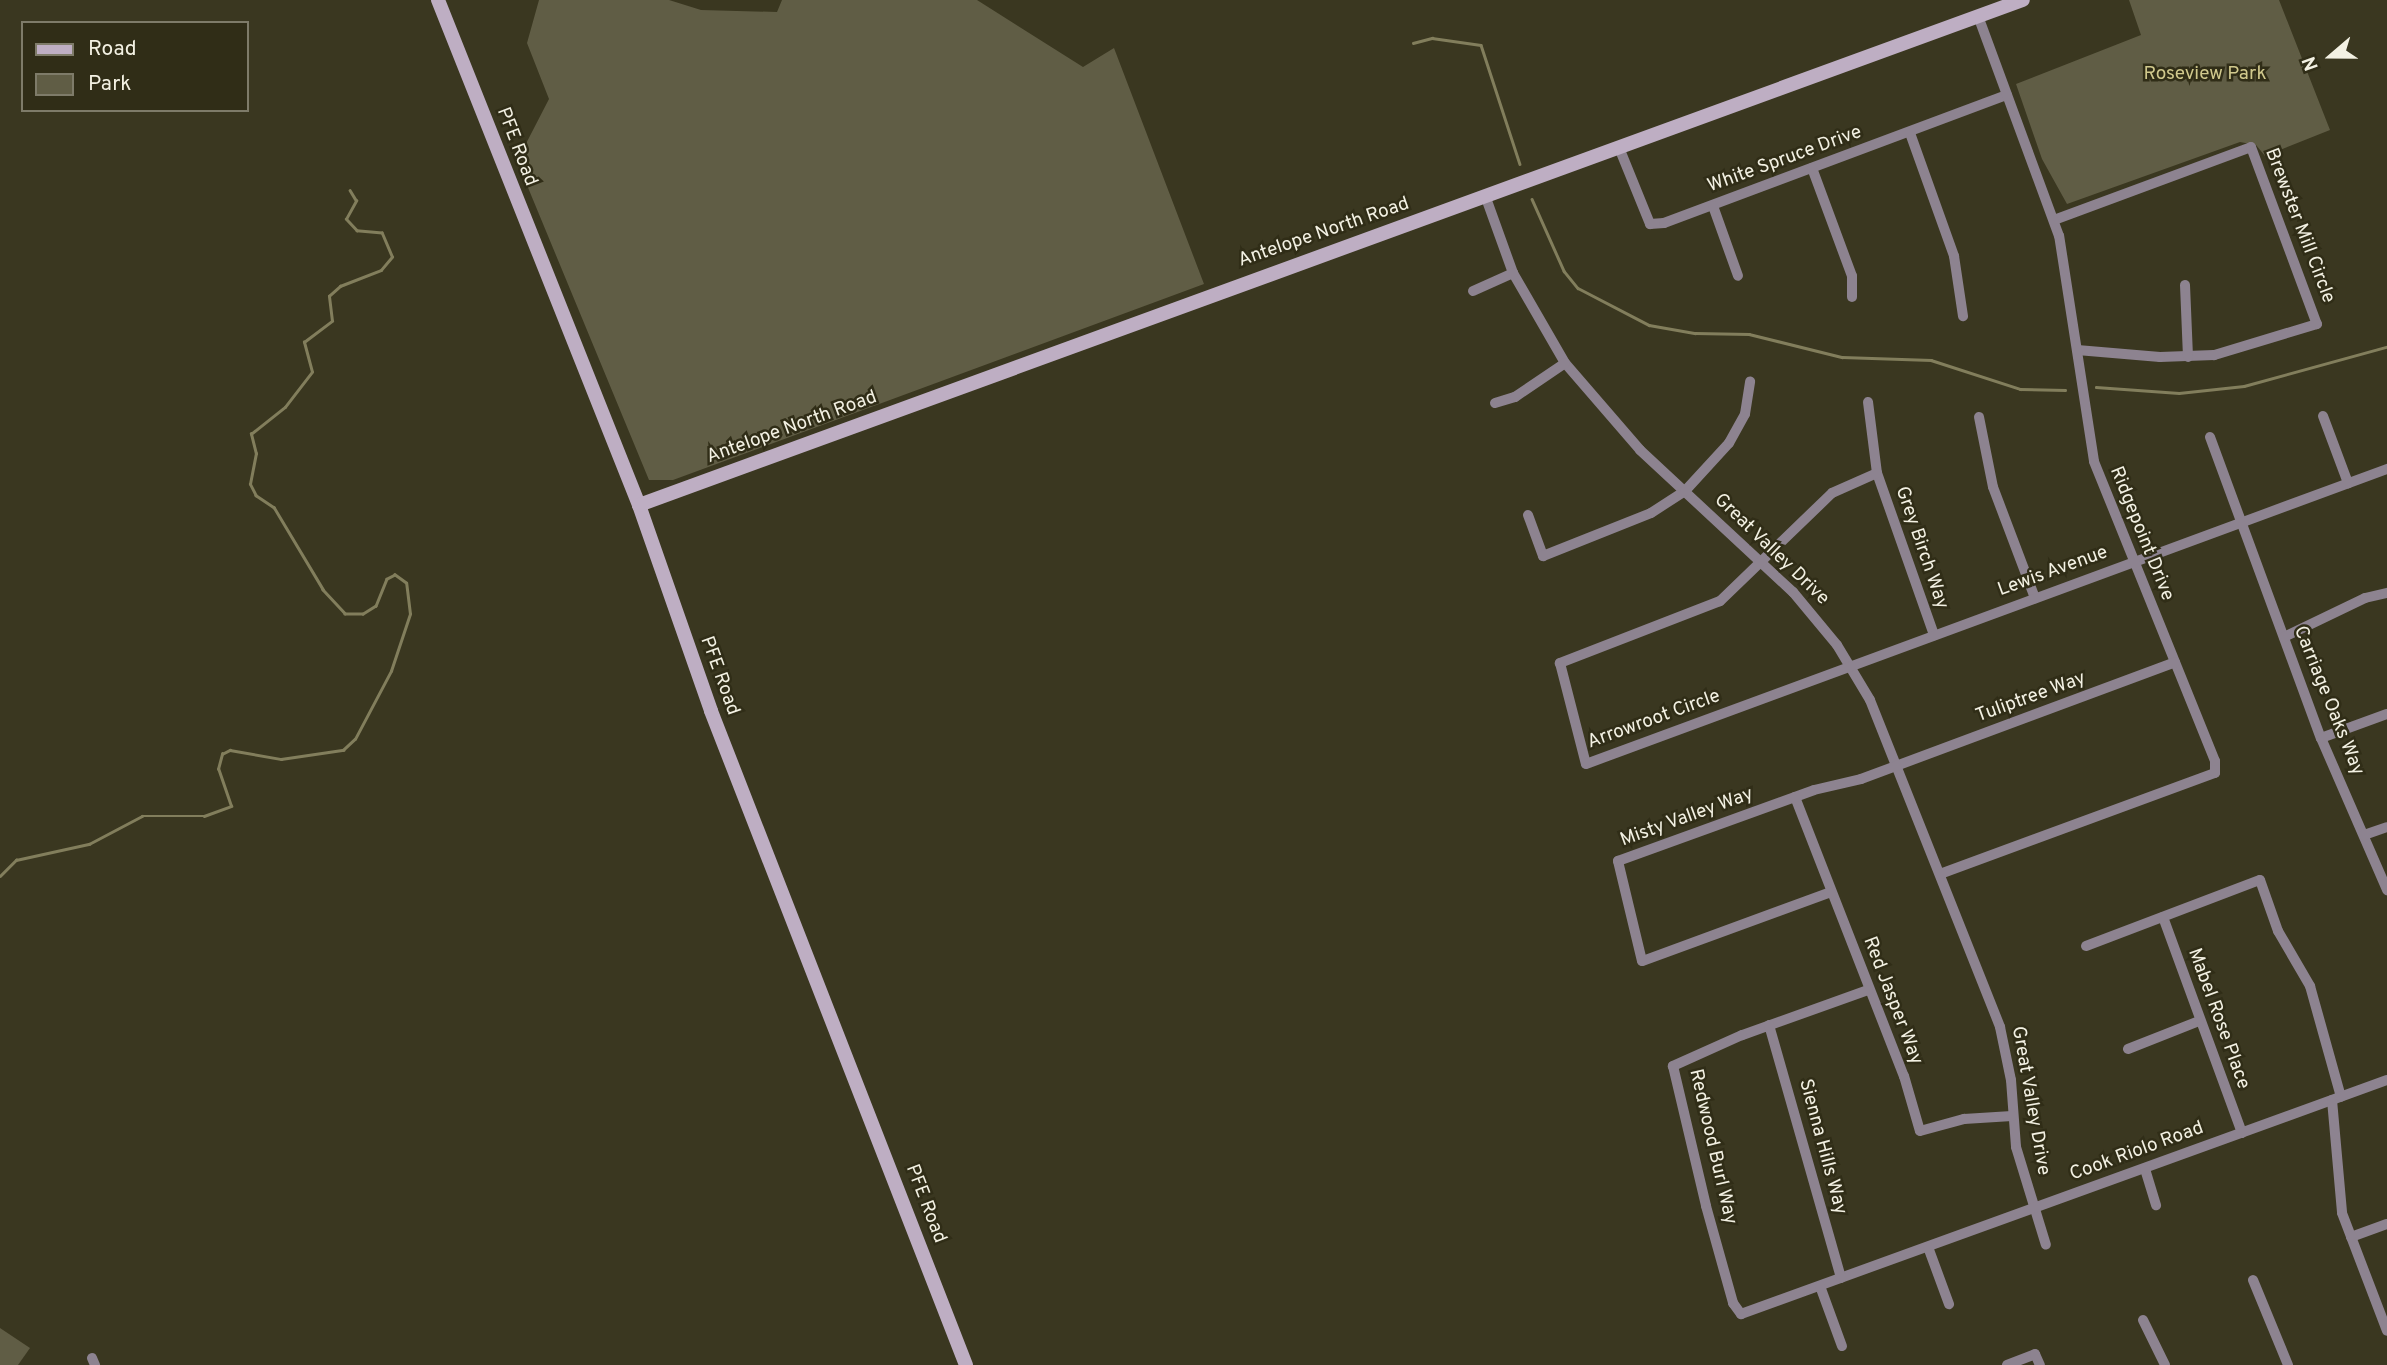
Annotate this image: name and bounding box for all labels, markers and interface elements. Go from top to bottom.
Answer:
legend [21,21,248,112]
north arrow [2296,21,2366,91]
text: Road [88,36,137,63]
text: N [2298,53,2325,74]
park label: Roseview Park [2144,64,2266,86]
text: Park [88,71,131,98]
street label: PFE Road [491,104,541,190]
street label: White Spruce Drive [1705,122,1865,198]
street label: Brewster Mill Circle [2259,145,2339,307]
street label: Antelope North Road [1235,193,1413,273]
street label: Antelope North Road [704,387,880,469]
street label: Ridgepoint Drive [2104,464,2178,604]
street label: Grey Birch Way [1889,483,1953,613]
street label: Great Valley Drive [1708,489,1834,611]
street label: Lewis Avenue [1995,541,2111,603]
street label: Carriage Oaks Way [2288,623,2368,779]
street label: PFE Road [694,633,744,719]
street label: Tuliptree Way [1973,668,2089,728]
street label: Arrowroot Circle [1584,685,1724,755]
street label: Misty Valley Way [1617,783,1757,853]
street label: Red Jasper Way [1857,933,1927,1069]
street label: Mabel Rose Place [2182,945,2254,1093]
street label: Great Valley Drive [2006,1024,2054,1178]
street label: Redwood Burl Way [1683,1067,1741,1227]
street label: Sienna Hills Way [1793,1077,1851,1217]
street label: Cook Riolo Road [2067,1117,2207,1187]
street label: PFE Road [900,1161,950,1247]

